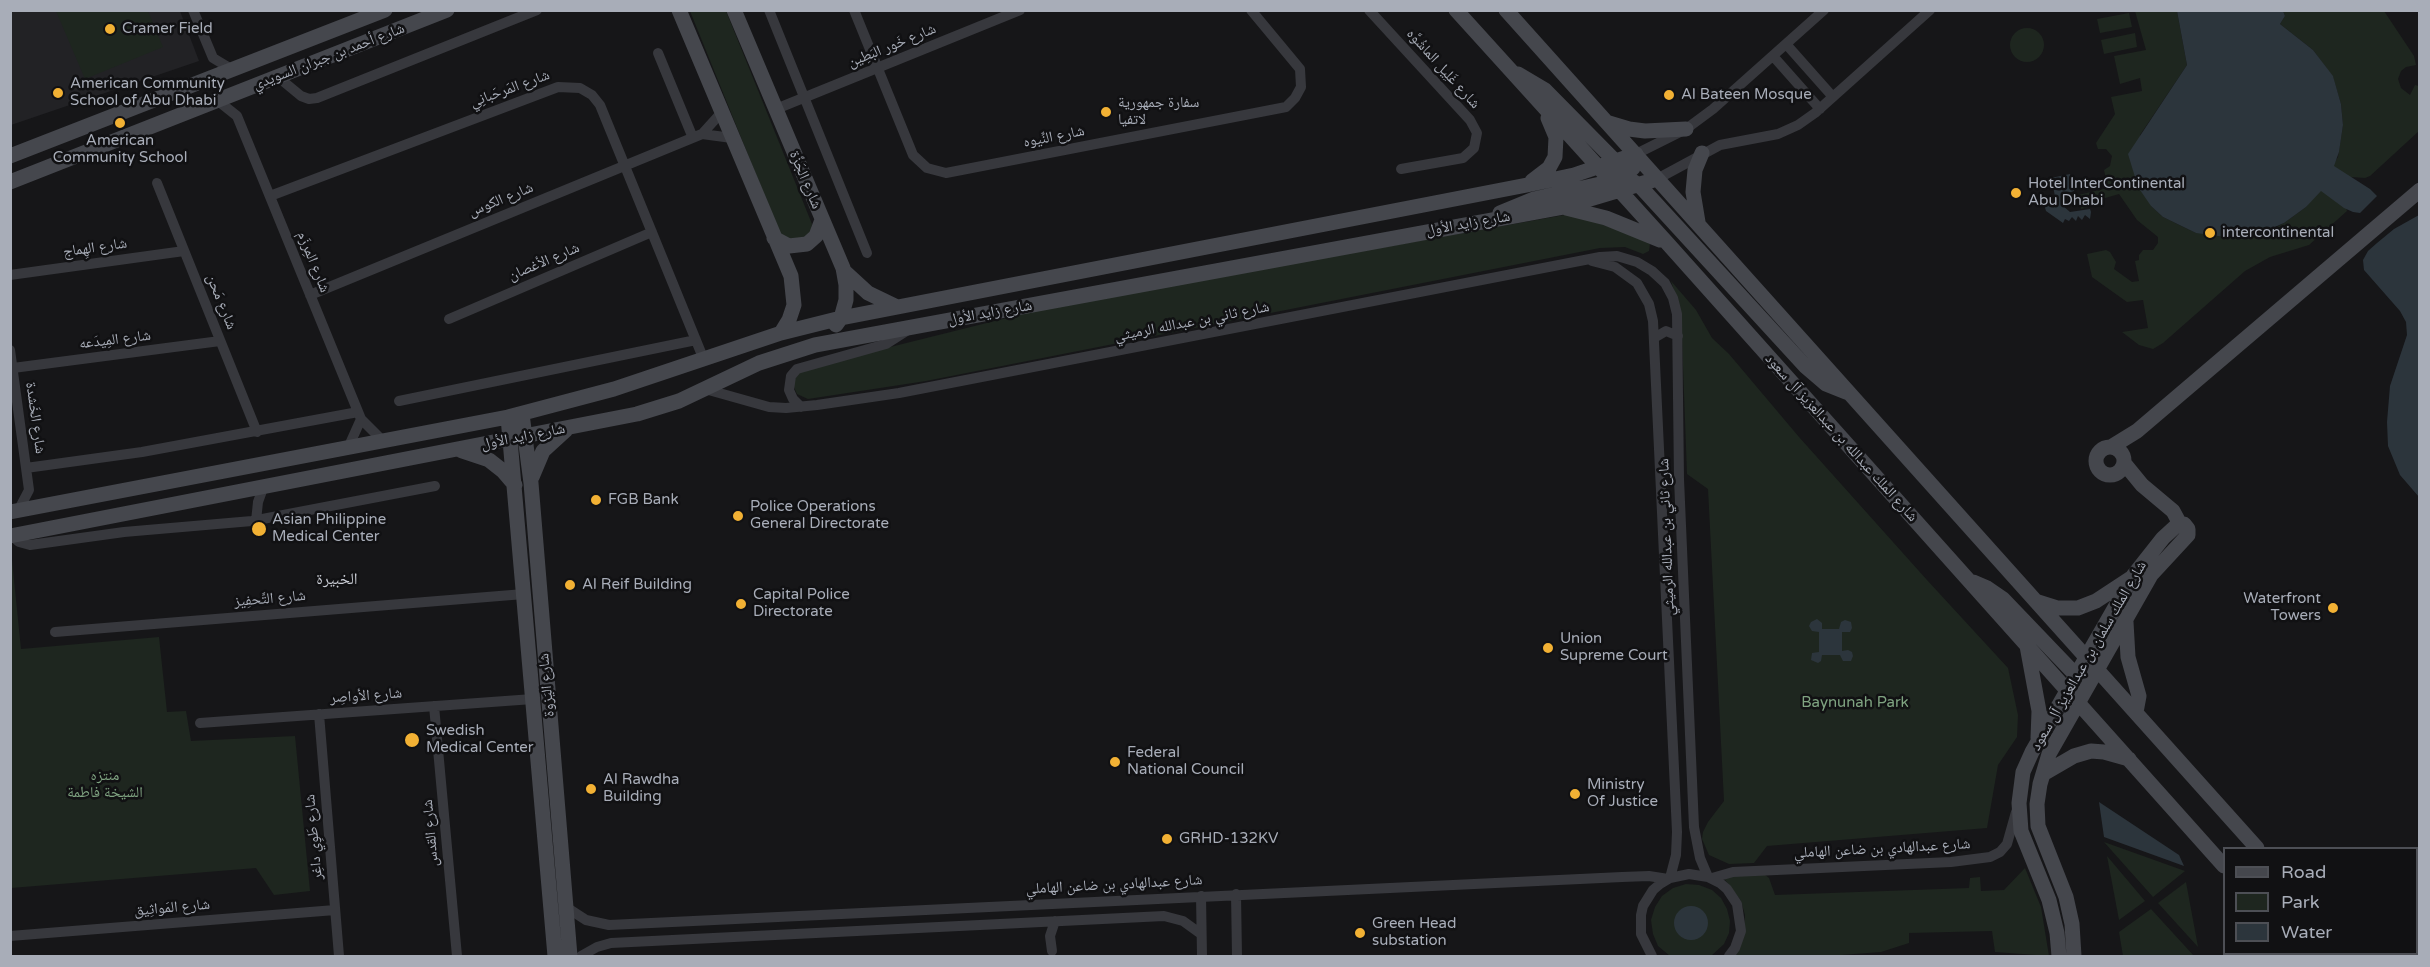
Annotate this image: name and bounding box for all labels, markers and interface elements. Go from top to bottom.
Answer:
place label: Cramer Field [122,20,213,38]
street label: شارع أحمد بن جبران السويدي [251,20,407,94]
street label: شارع خَور البَطِين [845,20,939,72]
marker: Cramer Field [103,22,117,36]
street label: شارع غَلِيل الماشُوَّه [1402,25,1484,113]
street label: شارع المَرحَبانِي [468,66,552,112]
place label: American Community School of Abu Dhabi [70,75,225,110]
marker: American Community School of Abu Dhabi [51,86,65,100]
place label: Al Bateen Mosque [1681,86,1812,104]
marker: Al Bateen Mosque [1662,88,1676,102]
place label: سفارة جمهورية لاتفيا [1118,94,1199,129]
marker: سفارة جمهورية لاتفيا [1099,105,1113,119]
marker: American Community School [113,116,127,130]
street label: شارع النِّيوه [1022,122,1086,152]
place label: American Community School [53,132,187,167]
street label: شارع الجَزَّة [785,148,825,212]
place label: Hotel InterContinental Abu Dhabi [2028,175,2185,210]
street label: شارع الكوس [466,179,536,221]
marker: Hotel InterContinental Abu Dhabi [2009,186,2023,200]
street label: شارع زايد الأول [1424,208,1512,240]
place label: intercontinental [2222,224,2334,242]
marker: intercontinental [2203,226,2217,240]
street label: شارع المِرزَم [293,229,333,295]
street label: شارع الهِماج [62,235,128,261]
street label: شارع الأغصان [506,239,582,285]
street label: شارع مَحن [202,272,240,332]
street label: شارع زايد الأول [946,297,1034,329]
street label: شارع ثاني بن عبدالله الرميثي [1113,298,1271,346]
street label: شارع المِيدَعه [78,327,152,353]
street label: شارع الملك عبدالله بن عبدالعزيز آل سعود [1761,350,1921,526]
street label: شارع الخَشدة [21,381,49,455]
street label: شارع زايد الأول [479,420,567,454]
street label: شارع ثاني بن عبدالله الرميثي [1655,458,1679,616]
place label: FGB Bank [608,491,679,509]
marker: FGB Bank [589,493,603,507]
place label: Police Operations General Directorate [750,498,889,533]
marker: Police Operations General Directorate [731,509,745,523]
place label: Asian Philippine Medical Center [272,511,386,546]
marker: Asian Philippine Medical Center [250,520,268,538]
street label: شارع الملك سلمان بن عبدالعزيز آل سعود [2027,558,2151,754]
district label: الخبيرة [316,570,358,590]
place label: Al Reif Building [582,576,692,594]
marker: Al Reif Building [563,578,577,592]
place label: Capital Police Directorate [753,586,850,621]
street label: شارع التَّحفِيز [233,587,307,611]
place label: Waterfront Towers [2243,590,2321,625]
marker: Capital Police Directorate [734,597,748,611]
marker: Waterfront Towers [2326,601,2340,615]
place label: Union Supreme Court [1560,630,1668,665]
marker: Union Supreme Court [1541,641,1555,655]
street label: شارع اليَزوة [535,652,559,718]
street label: شارع الأواصِر [329,685,403,707]
park label: Baynunah Park [1801,694,1909,712]
place label: Swedish Medical Center [426,722,534,757]
marker: Swedish Medical Center [403,731,421,749]
place label: Federal National Council [1127,744,1244,779]
marker: Federal National Council [1108,755,1122,769]
park label: منتزه الشيخة فاطمة [67,767,143,802]
place label: Al Rawdha Building [603,771,680,806]
place label: Ministry Of Justice [1587,776,1658,811]
marker: Al Rawdha Building [584,782,598,796]
marker: Ministry Of Justice [1568,787,1582,801]
street label: شارع طَوِي داغِر [301,793,327,881]
street label: شارع القدس [419,799,443,867]
place label: GRHD-132KV [1179,830,1278,848]
marker: GRHD-132KV [1160,832,1174,846]
street label: شارع عبدالهادي بن ضاعن الهاملي [1793,835,1971,863]
legend [2223,847,2418,955]
text: Road [2281,861,2326,883]
street label: شارع عبدالهادي بن ضاعن الهاملي [1025,871,1203,899]
text: Park [2281,891,2319,913]
street label: شارع المَواثِيق [133,896,211,920]
place label: Green Head substation [1372,915,1456,950]
text: Water [2281,921,2332,943]
marker: Green Head substation [1353,926,1367,940]

